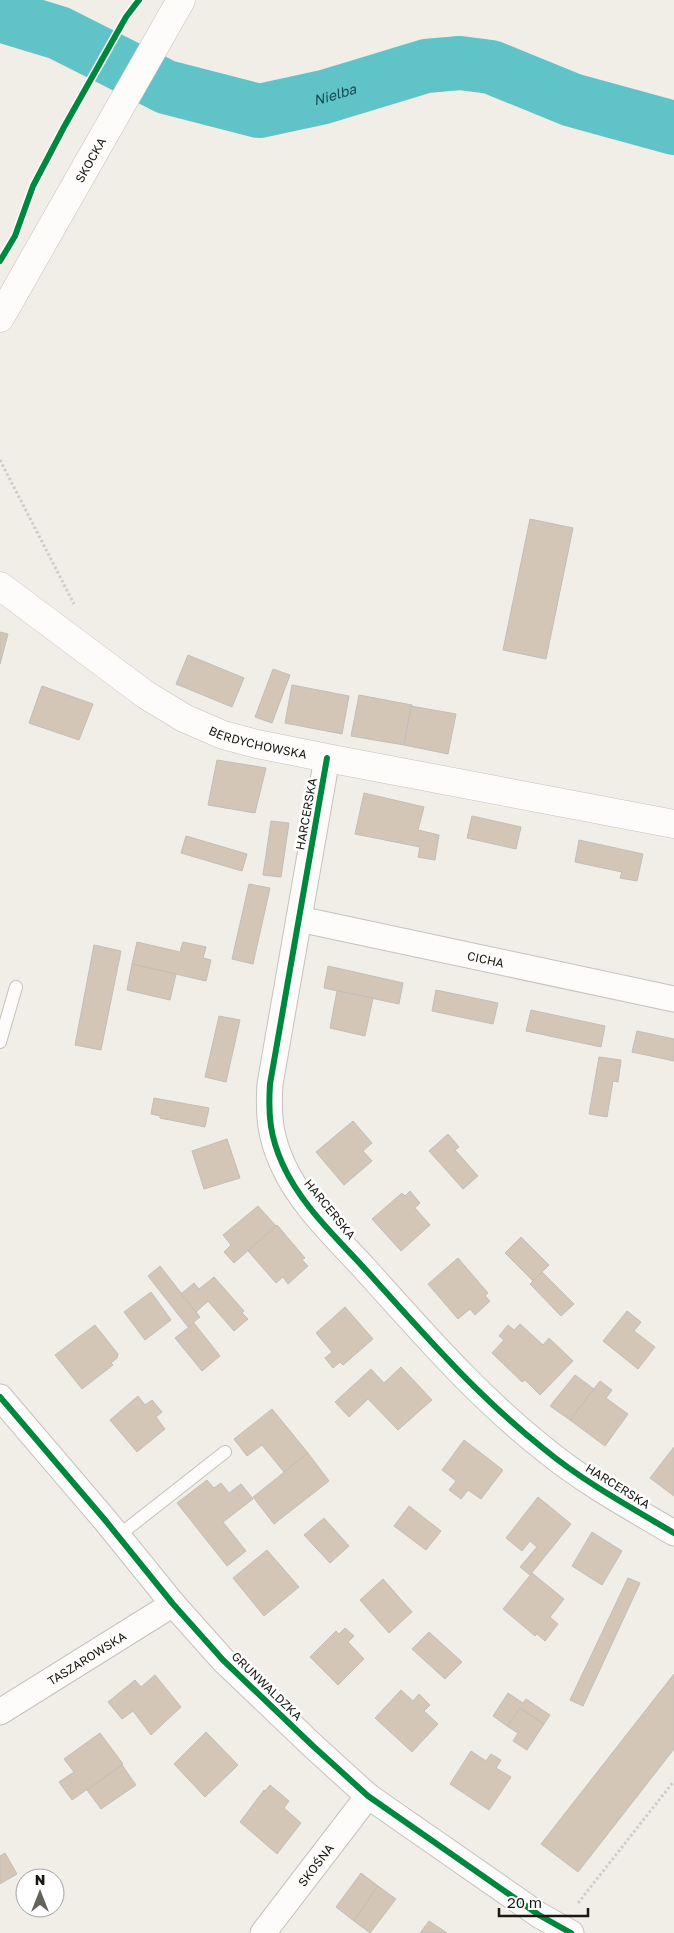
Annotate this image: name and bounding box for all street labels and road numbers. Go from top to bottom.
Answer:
street label: SKOCKA [71,135,109,185]
street label: BERDYCHOWSKA [207,722,308,761]
street label: HARCERSKA [292,777,320,851]
street label: CICHA [466,948,506,970]
street label: HARCERSKA [301,1176,359,1242]
street label: HARCERSKA [583,1460,653,1512]
street label: TASZAROWSKA [44,1628,129,1688]
street label: GRUNWALDZKA [229,1649,305,1723]
street label: SKOŚNA [294,1841,336,1889]

